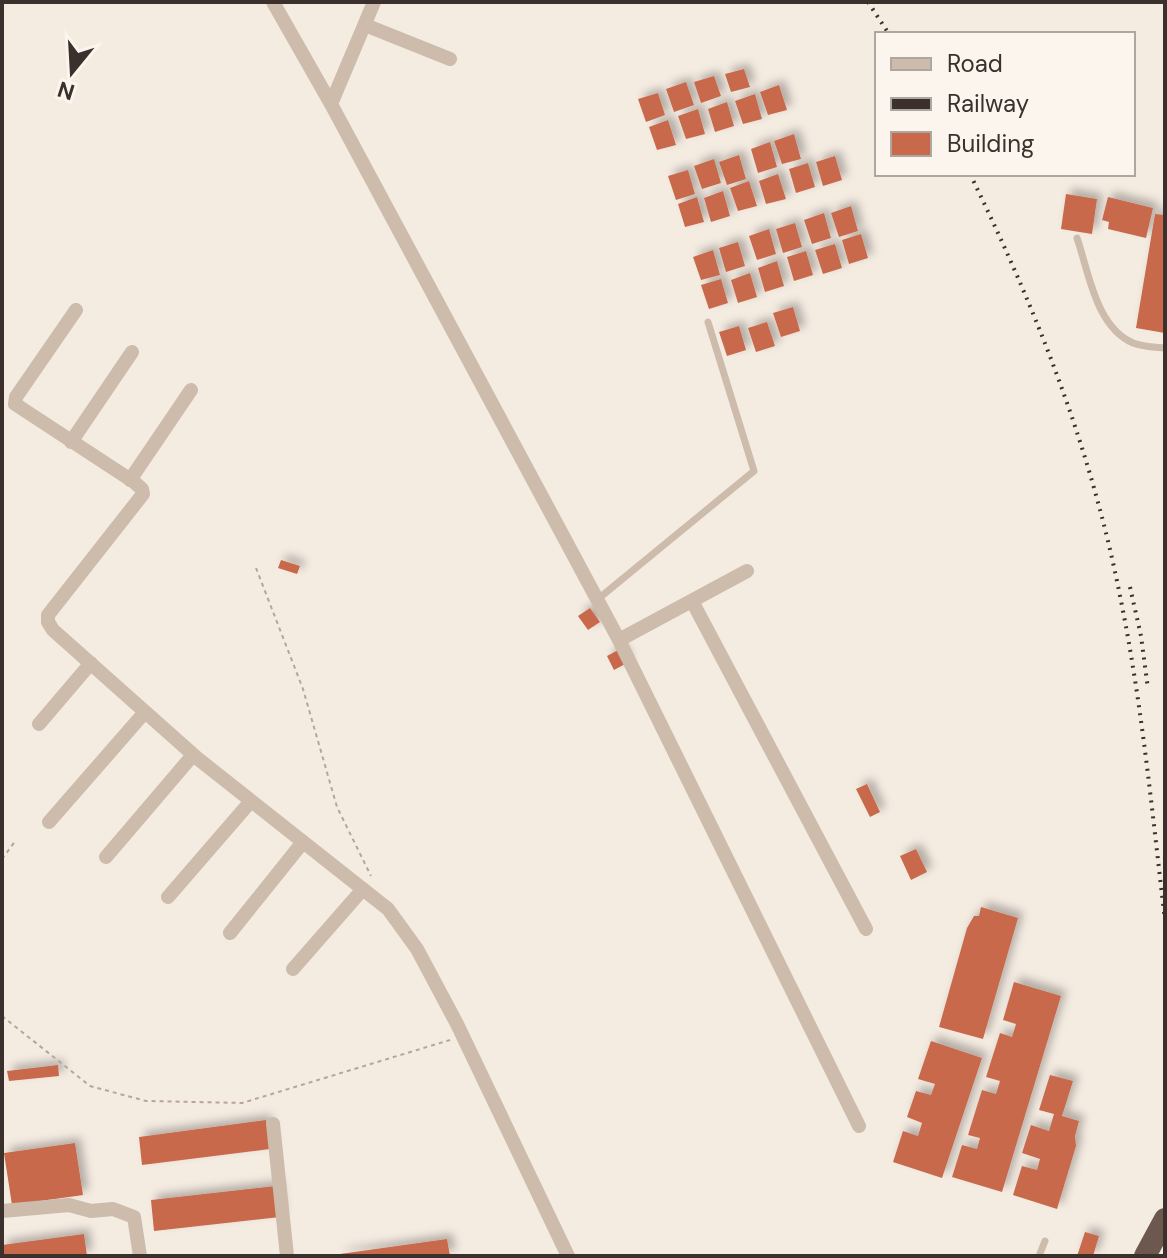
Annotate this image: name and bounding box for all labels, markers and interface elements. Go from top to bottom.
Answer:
north arrow [32,32,112,112]
legend [875,32,1135,176]
text: Road [947,48,1003,79]
text: N [54,74,78,107]
text: Railway [947,88,1029,119]
text: Building [947,128,1034,159]

